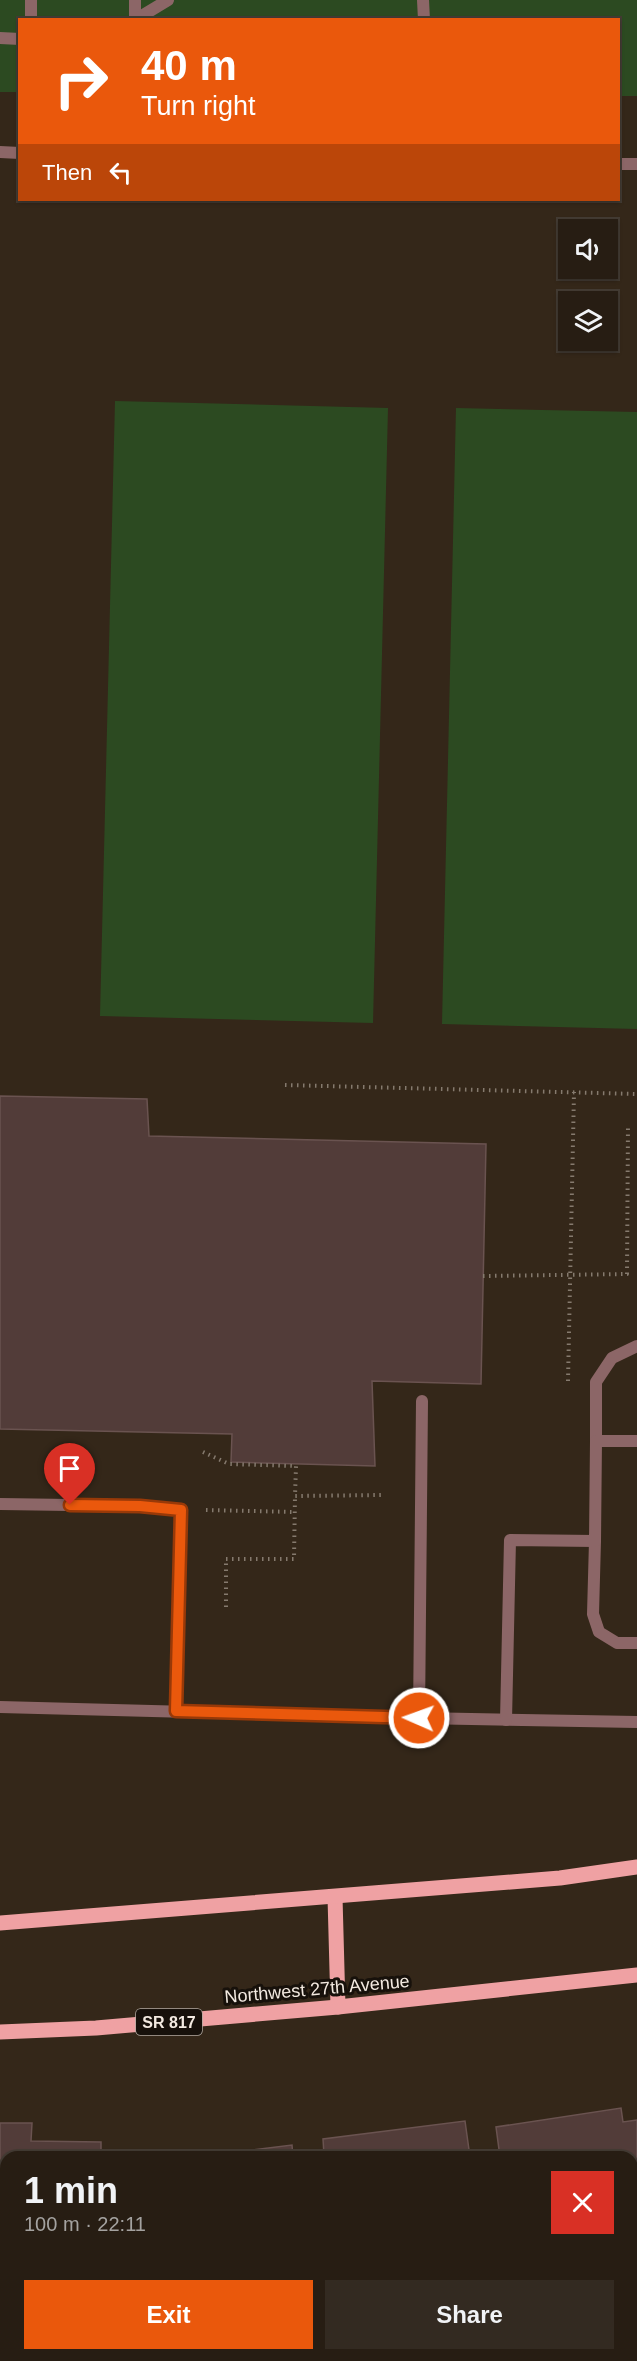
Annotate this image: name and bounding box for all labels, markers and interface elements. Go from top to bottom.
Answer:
icon: right [42,42,120,120]
text: 40 m [141,42,237,89]
text: Turn right [141,91,256,121]
icon: left [104,156,137,189]
text: Then [42,160,92,185]
map controls [558,219,618,351]
button: sound [558,219,618,279]
button: layers [558,291,618,351]
pin [44,1443,95,1505]
icon: arrive [53,1452,86,1485]
position arrow [387,1686,451,1750]
street label: Northwest 27th Avenue [224,1971,410,2007]
road number: SR 817 [136,2009,202,2035]
text: 1 min [24,2170,118,2211]
button: close [551,2171,614,2234]
text: 100 m · 22:11 [24,2213,146,2235]
button: Exit [24,2280,313,2349]
button: Share [325,2280,614,2349]

